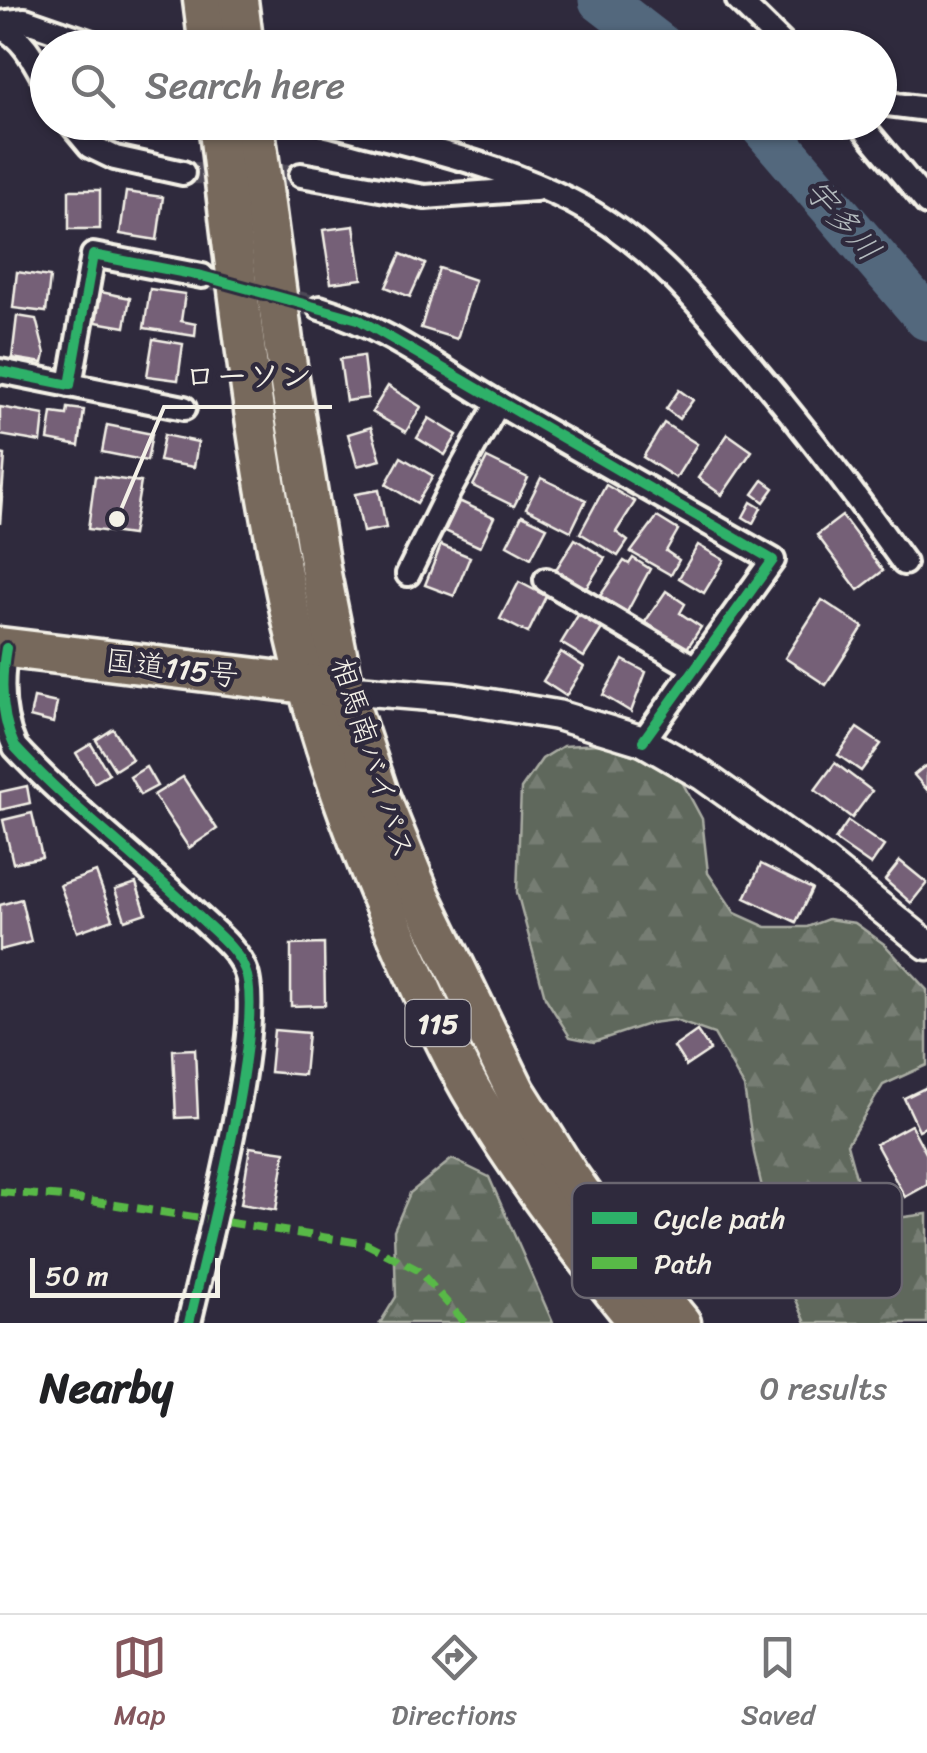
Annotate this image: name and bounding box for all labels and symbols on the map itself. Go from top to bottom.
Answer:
water label: 宇多川 [790,165,896,275]
callout: ローソン [164,345,332,407]
text: ローソン [184,348,312,405]
street label: 国道115号 [102,633,242,703]
street label: 相馬南バイパス [315,650,431,866]
road number: 115 [406,1000,470,1046]
legend [572,1183,902,1298]
text: Cycle path [654,1194,785,1243]
text: Path [654,1239,712,1288]
scale bar [30,1253,220,1298]

